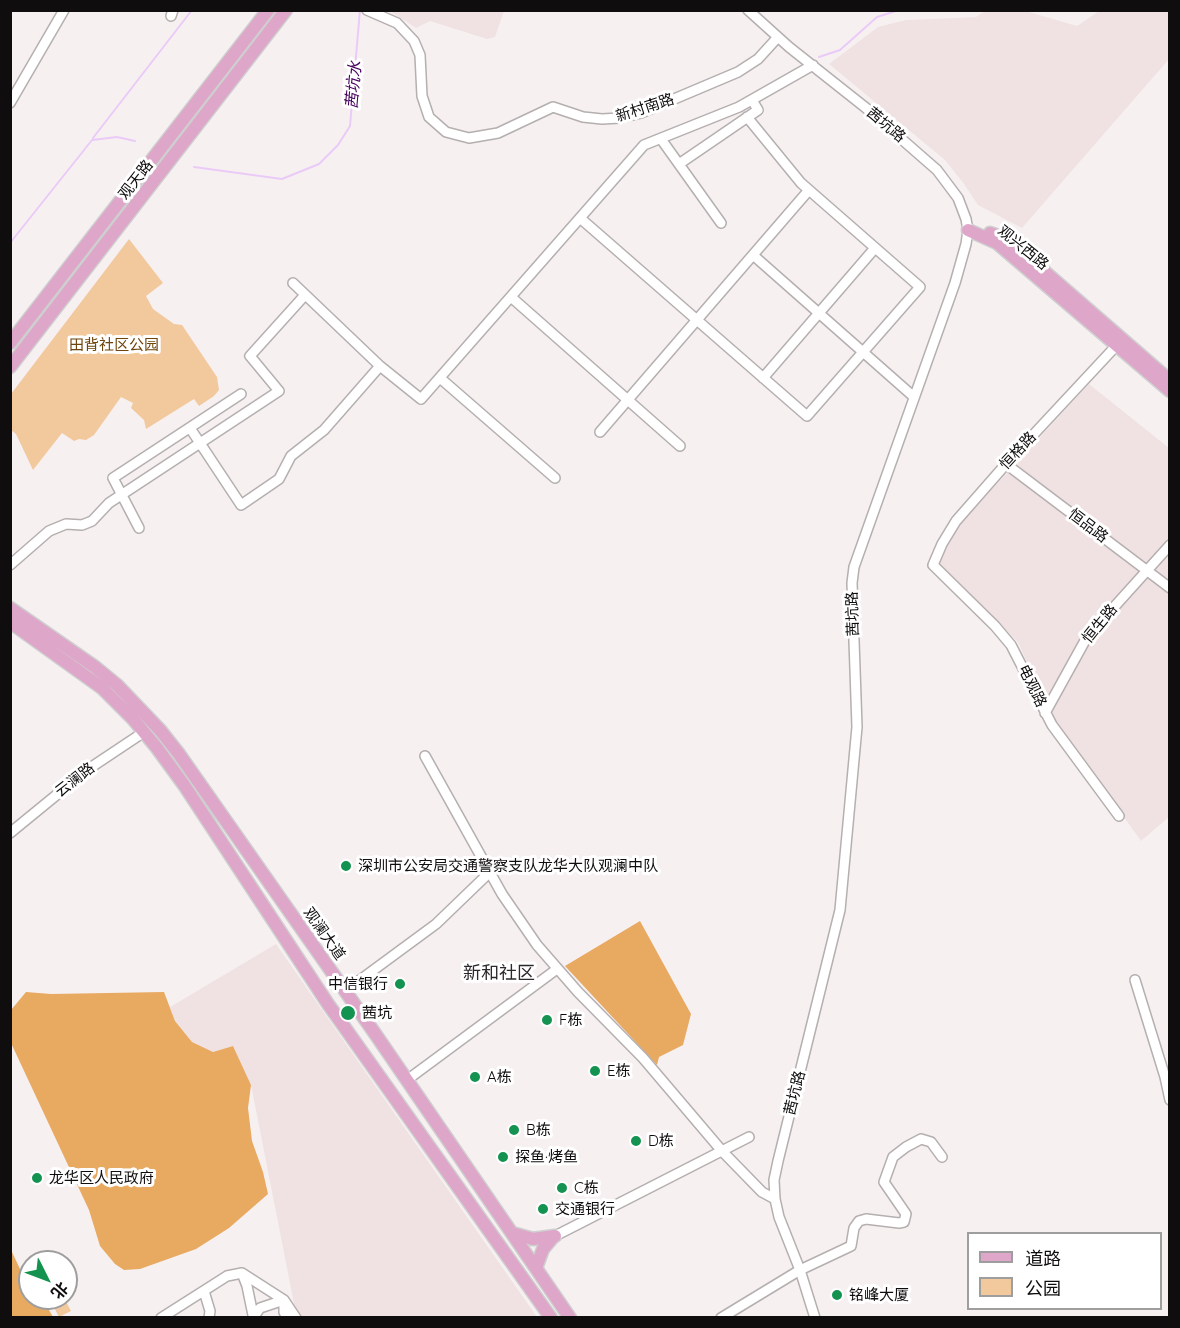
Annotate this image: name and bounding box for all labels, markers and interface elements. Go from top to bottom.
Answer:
water label: 茜坑水 [342,60,366,110]
street label: 新村南路 [614,90,676,126]
street label: 茜坑路 [863,104,909,146]
street label: 观天路 [115,157,157,203]
street label: 观兴西路 [994,222,1052,274]
park label: 田背社区公园 [69,336,159,354]
street label: 恒格路 [996,428,1040,474]
street label: 恒品路 [1065,505,1111,547]
street label: 茜坑路 [843,591,863,637]
street label: 恒生路 [1079,601,1121,647]
street label: 电观路 [1014,662,1050,710]
street label: 云澜路 [52,759,98,801]
place label: 深圳市公安局交通警察支队龙华大队观澜中队 [358,857,658,875]
marker: 深圳市公安局交通警察支队龙华大队观澜中队 [339,859,353,873]
street label: 观澜大道 [299,904,349,964]
district label: 新和社区 [463,963,535,985]
place label: 中信银行 [328,975,388,993]
marker: 中信银行 [393,977,407,991]
marker: 茜坑 [339,1004,357,1022]
place label: 茜坑 [362,1004,392,1022]
place label: F栋 [559,1011,582,1029]
marker: F栋 [540,1013,554,1027]
place label: E栋 [607,1062,631,1080]
marker: E栋 [588,1064,602,1078]
place label: A栋 [487,1068,512,1086]
street label: 茜坑路 [781,1069,809,1117]
marker: A栋 [468,1070,482,1084]
place label: B栋 [526,1121,551,1139]
marker: B栋 [507,1123,521,1137]
place label: D栋 [648,1132,674,1150]
marker: D栋 [629,1134,643,1148]
place label: 探鱼·烤鱼 [515,1148,578,1166]
marker: 探鱼·烤鱼 [496,1150,510,1164]
place label: 龙华区人民政府 [49,1169,154,1187]
marker: 龙华区人民政府 [30,1171,44,1185]
place label: C栋 [574,1179,599,1197]
marker: C栋 [555,1181,569,1195]
place label: 交通银行 [555,1200,615,1218]
marker: 交通银行 [536,1202,550,1216]
legend [967,1232,1162,1310]
text: 道路 [1025,1247,1061,1270]
north arrow [18,1250,78,1310]
text: 公园 [1025,1277,1061,1300]
text: 北 [47,1278,73,1303]
place label: 铭峰大厦 [849,1286,909,1304]
marker: 铭峰大厦 [830,1288,844,1302]

